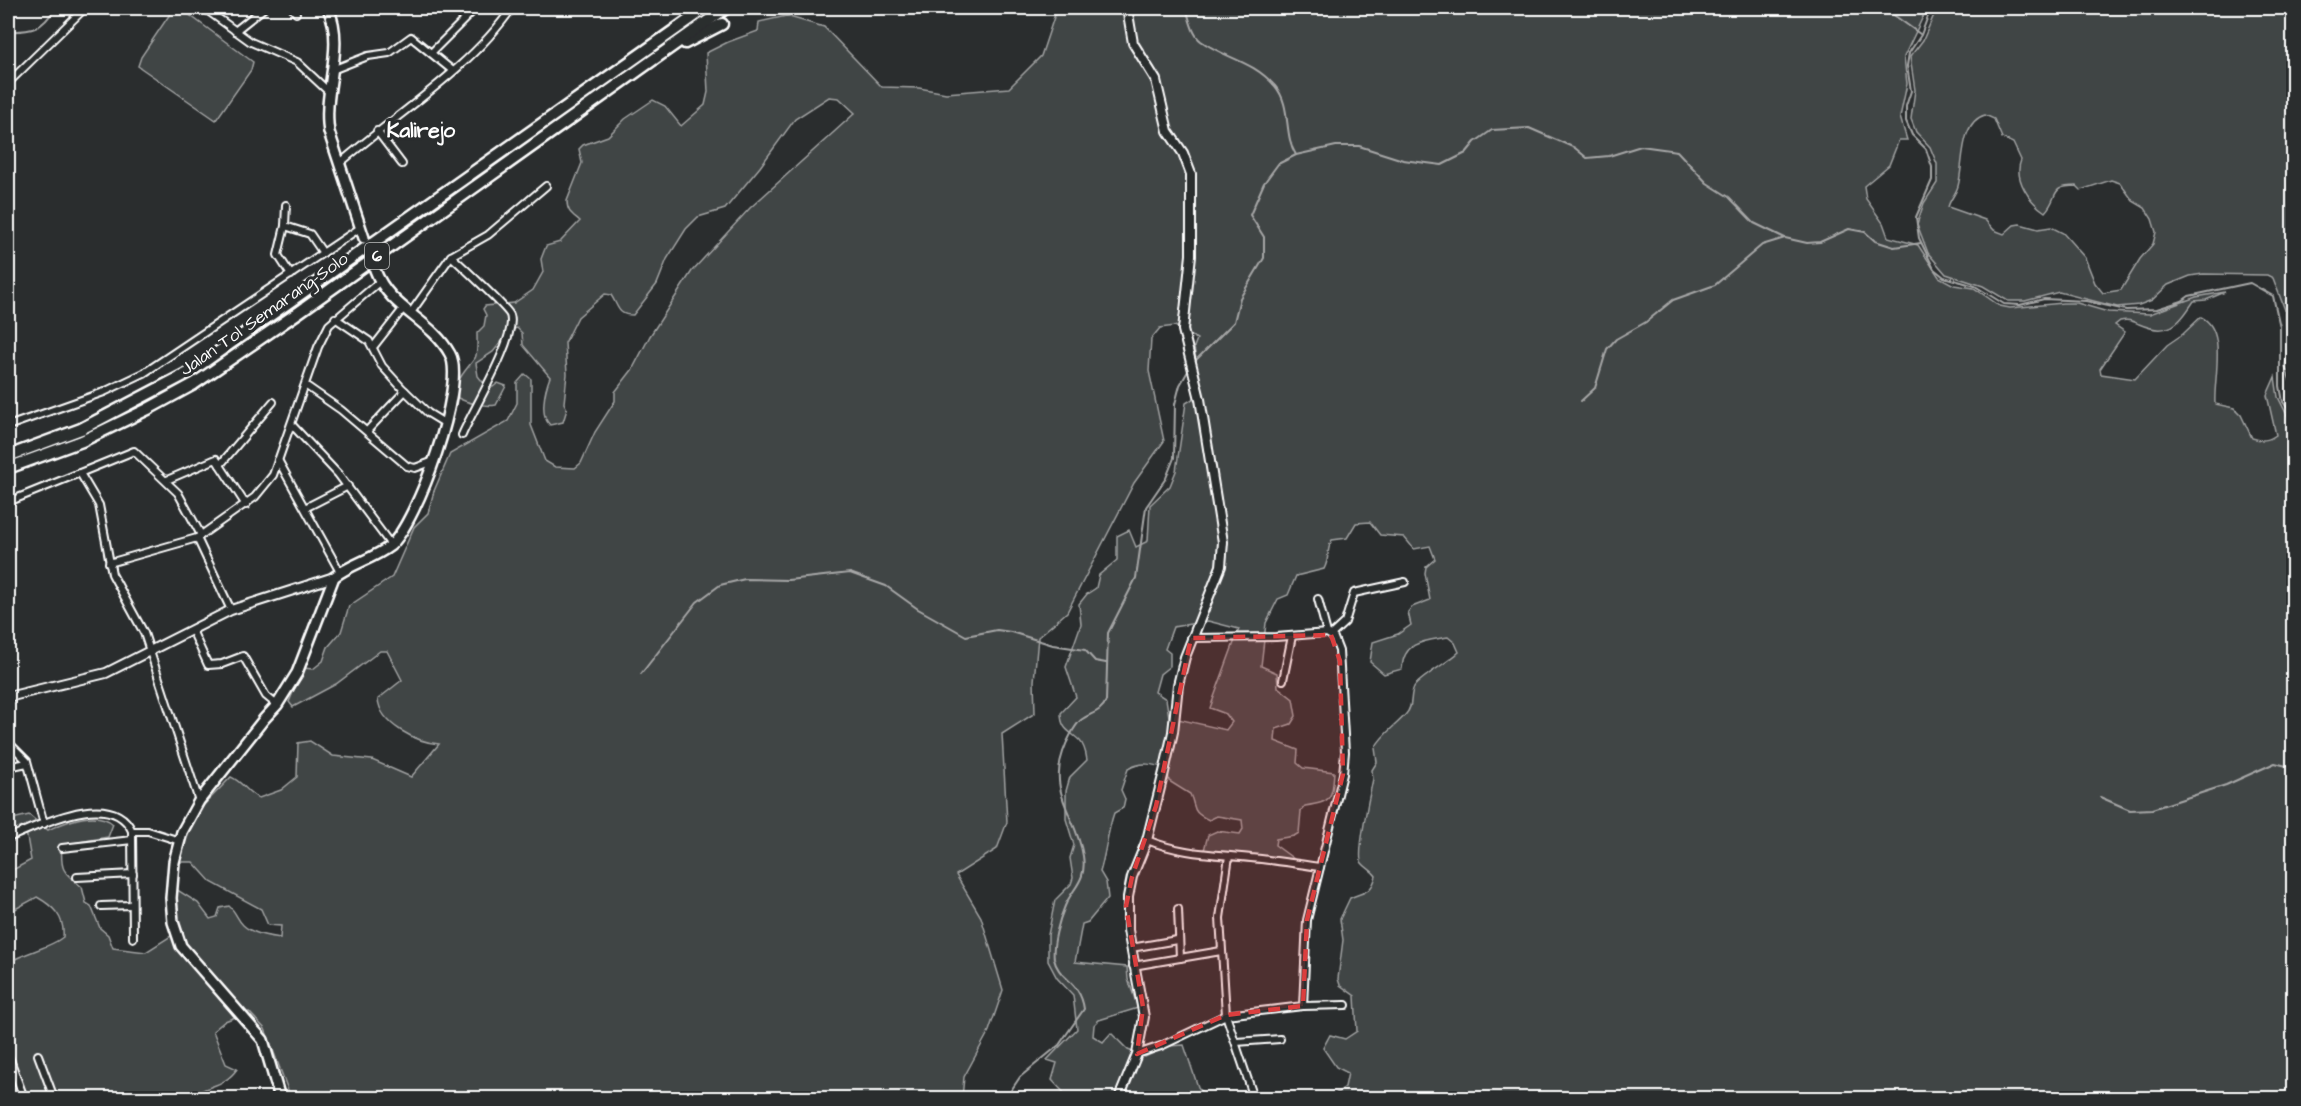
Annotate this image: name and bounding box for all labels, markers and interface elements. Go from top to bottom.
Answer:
district label: Kalirejo [387,116,455,146]
road number: 6 [365,243,389,269]
street label: Jalan Tol Semarang–Solo [175,246,354,383]

